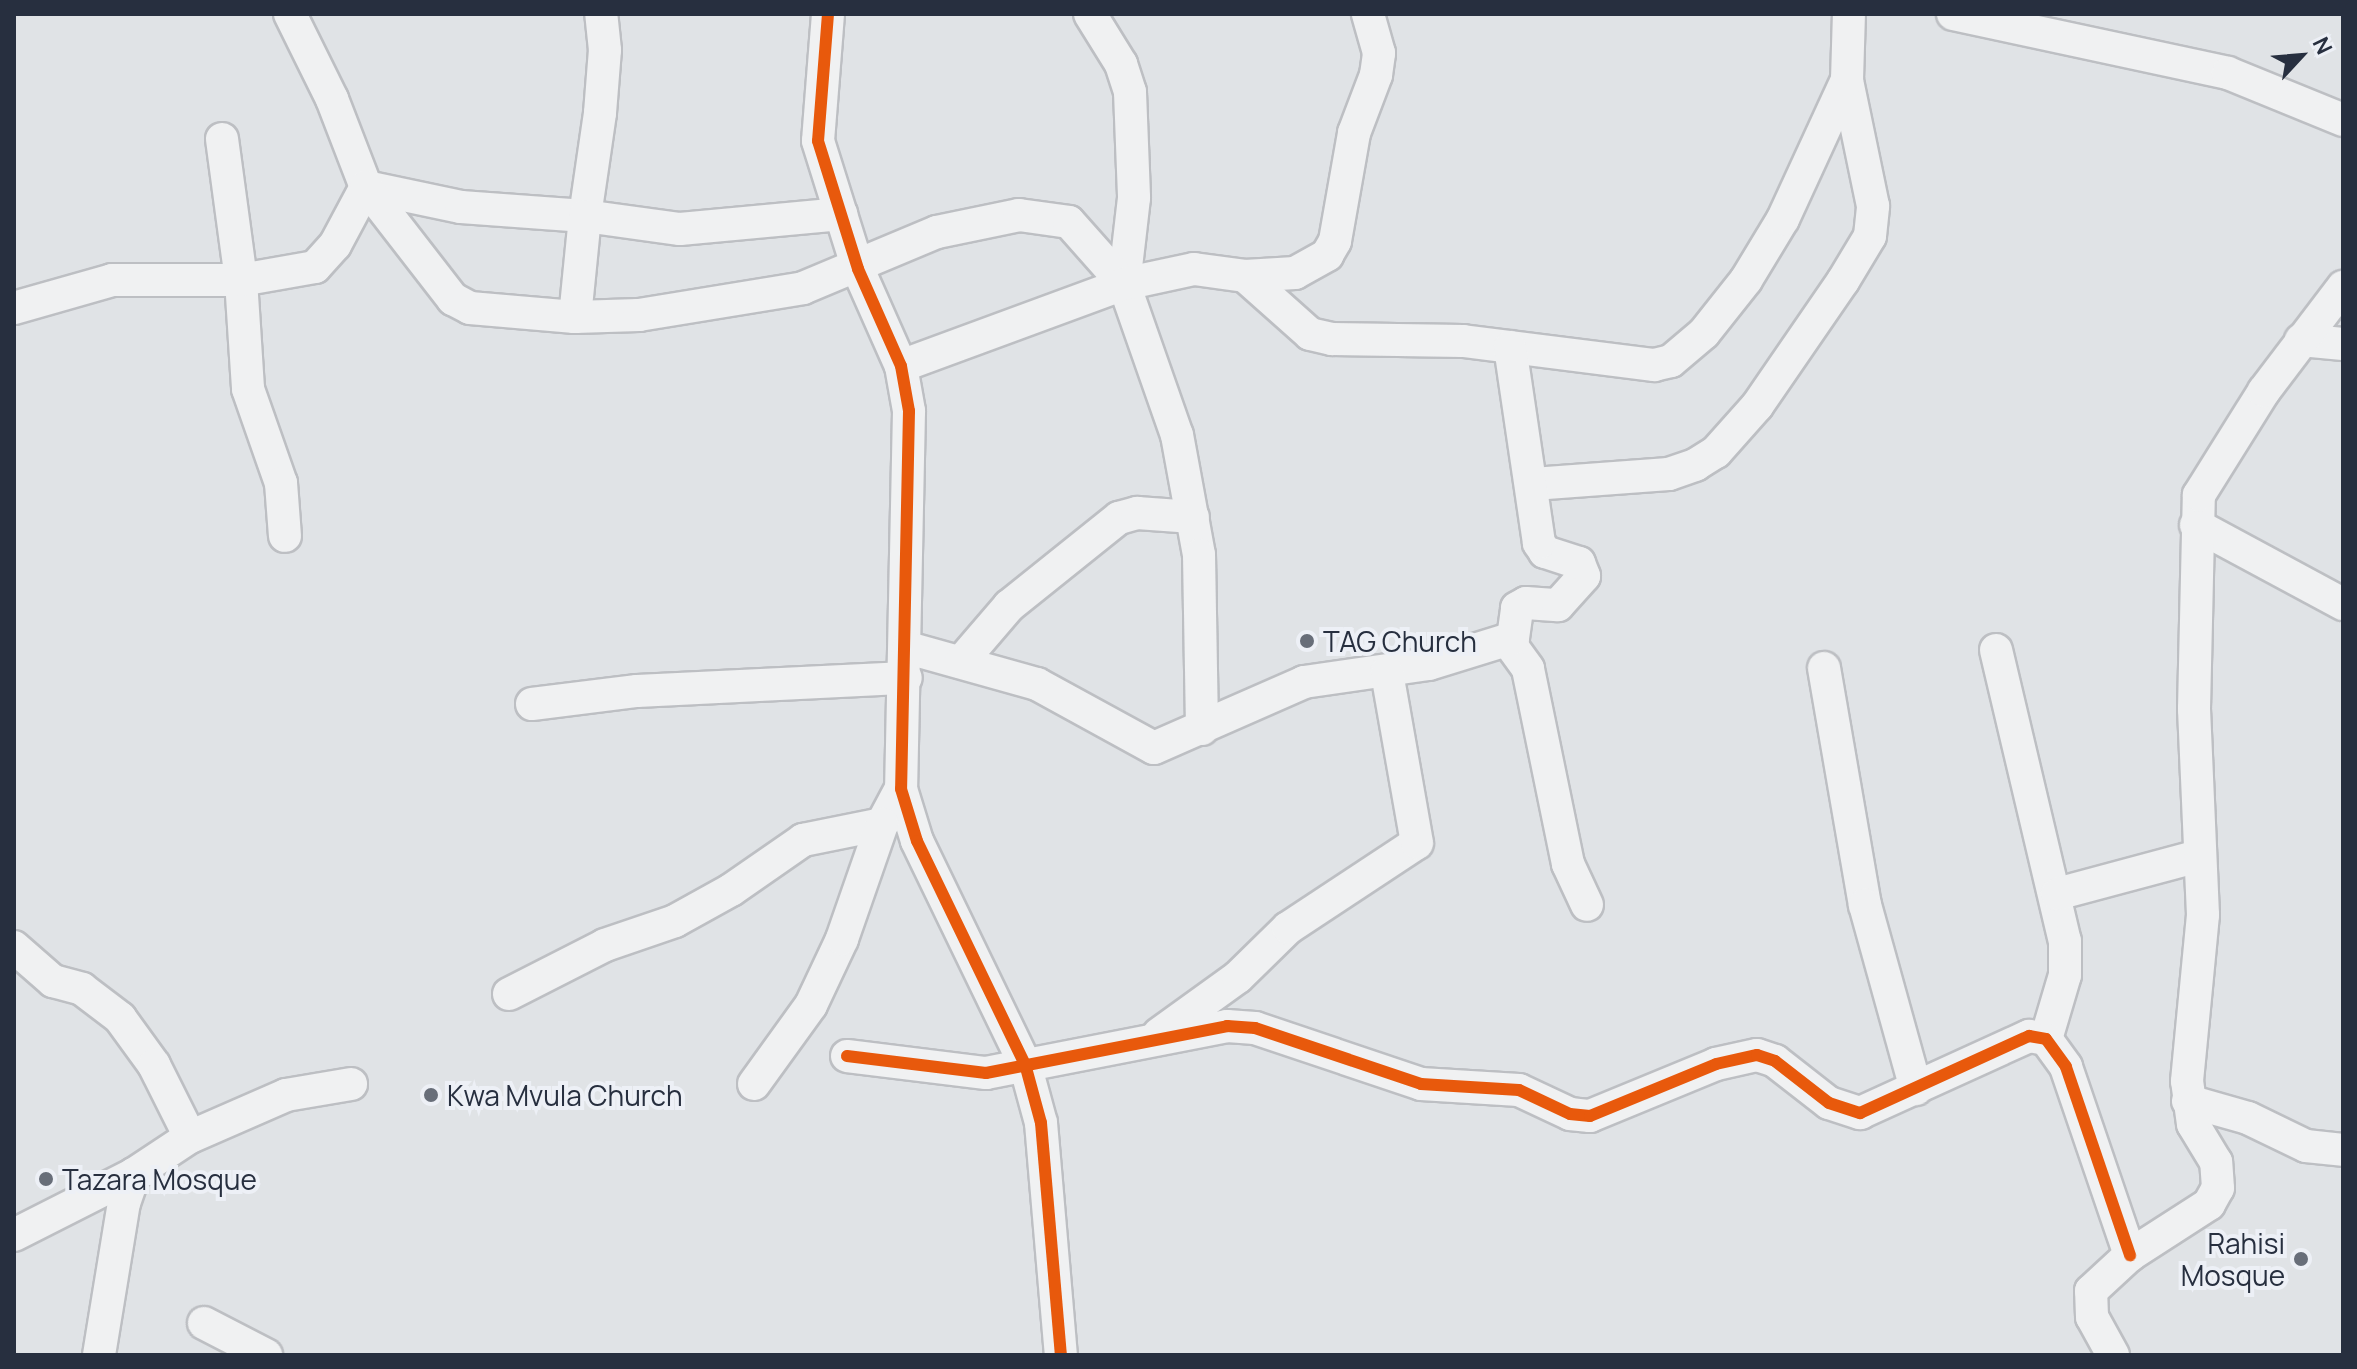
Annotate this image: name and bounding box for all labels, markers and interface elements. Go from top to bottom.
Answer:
north arrow [2261,16,2341,96]
text: N [2306,32,2340,59]
place label: TAG Church [1323,624,1477,658]
marker: TAG Church [1298,632,1316,650]
place label: Kwa Mvula Church [447,1078,683,1112]
marker: Kwa Mvula Church [422,1086,440,1104]
place label: Tazara Mosque [62,1162,257,1196]
marker: Tazara Mosque [37,1170,55,1188]
place label: Rahisi Mosque [2181,1226,2285,1292]
marker: Rahisi Mosque [2292,1250,2310,1268]

